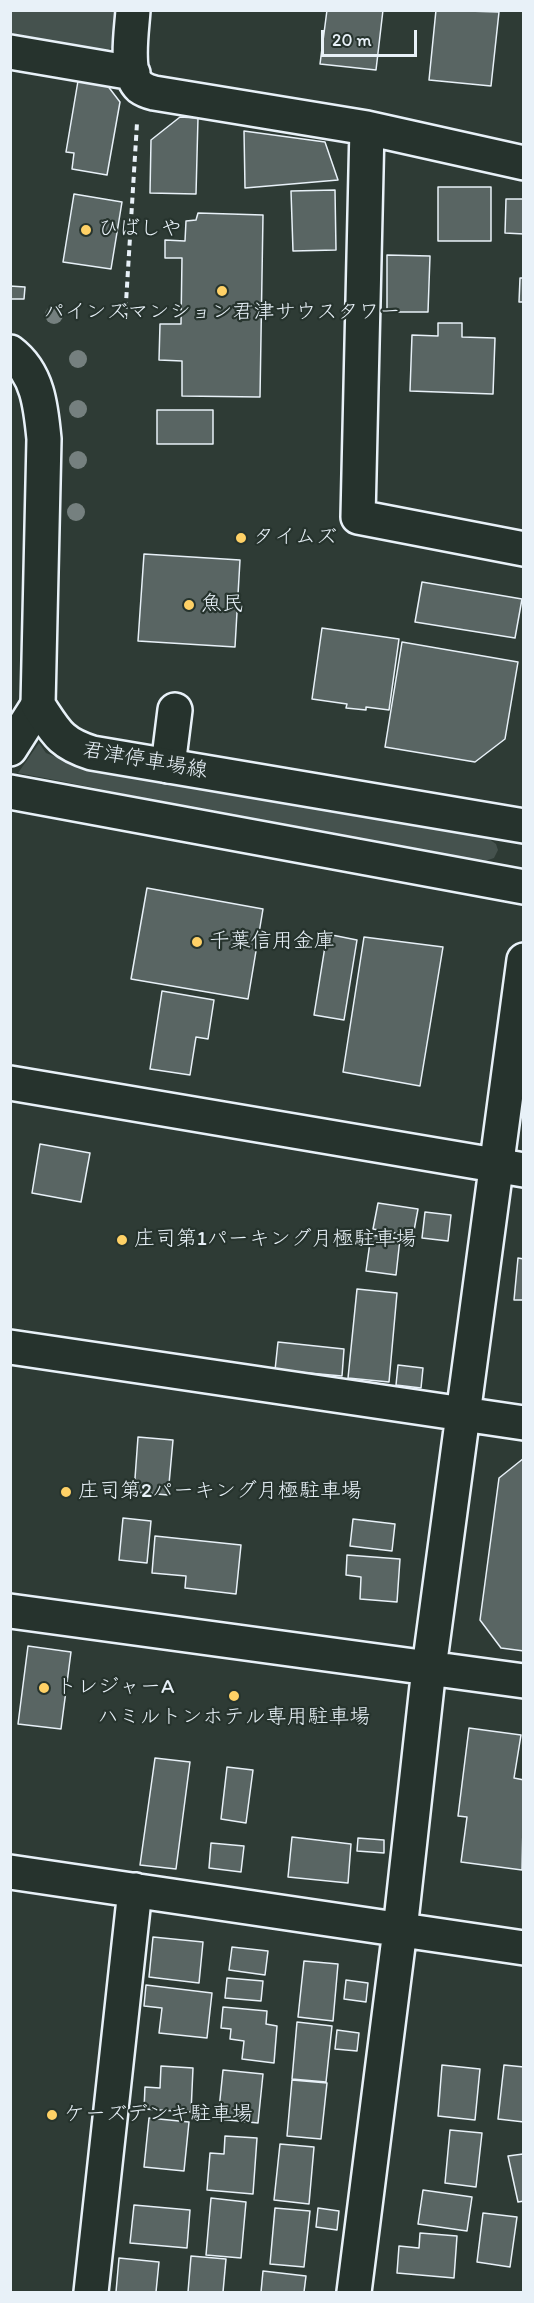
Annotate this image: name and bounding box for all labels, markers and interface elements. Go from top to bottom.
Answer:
scale bar [324,18,420,56]
text: 20 m [332,29,372,51]
place label: ひばしや [98,217,182,243]
marker: ひばしや [79,223,93,237]
marker: パインズマンション君津サウスタワー [215,284,229,298]
place label: パインズマンション君津サウスタワー [44,300,400,326]
place label: タイムズ [253,525,337,551]
marker: タイムズ [234,531,248,545]
place label: 魚民 [201,592,243,618]
marker: 魚民 [182,598,196,612]
street label: 君津停車場線 [81,738,209,784]
place label: 千葉信用金庫 [209,929,335,955]
marker: 千葉信用金庫 [190,935,204,949]
place label: 庄司第1パーキング月極駐車場 [134,1227,417,1253]
marker: 庄司第1パーキング月極駐車場 [115,1233,129,1247]
place label: 庄司第2パーキング月極駐車場 [78,1479,362,1505]
marker: 庄司第2パーキング月極駐車場 [59,1485,73,1499]
place label: トレジャーA [56,1675,174,1701]
marker: トレジャーA [37,1681,51,1695]
marker: ハミルトンホテル専用駐車場 [227,1689,241,1703]
place label: ハミルトンホテル専用駐車場 [98,1705,370,1731]
place label: ケーズデンキ駐車場 [64,2102,253,2128]
marker: ケーズデンキ駐車場 [45,2108,59,2122]

